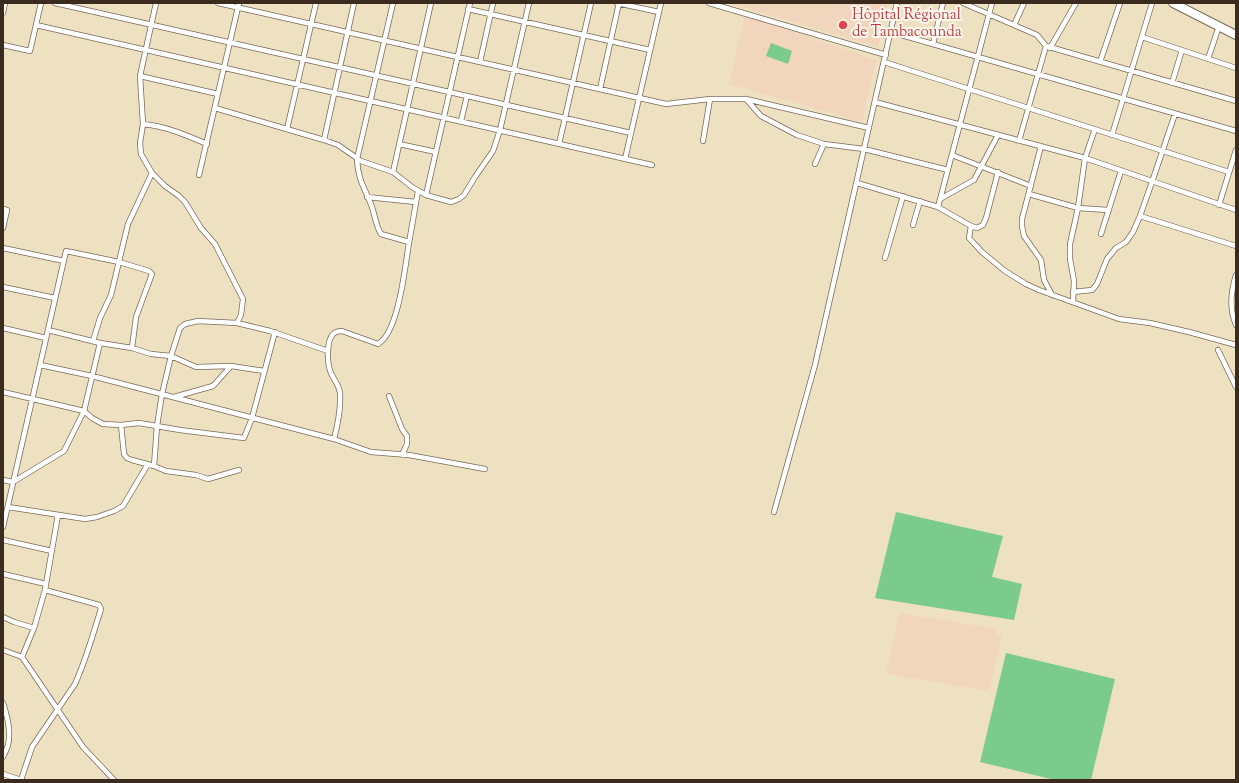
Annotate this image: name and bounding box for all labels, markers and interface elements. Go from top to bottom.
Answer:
place label: Hôpital Régional de Tambacounda [852,7,962,42]
marker: Hôpital Régional de Tambacounda [837,19,849,31]

